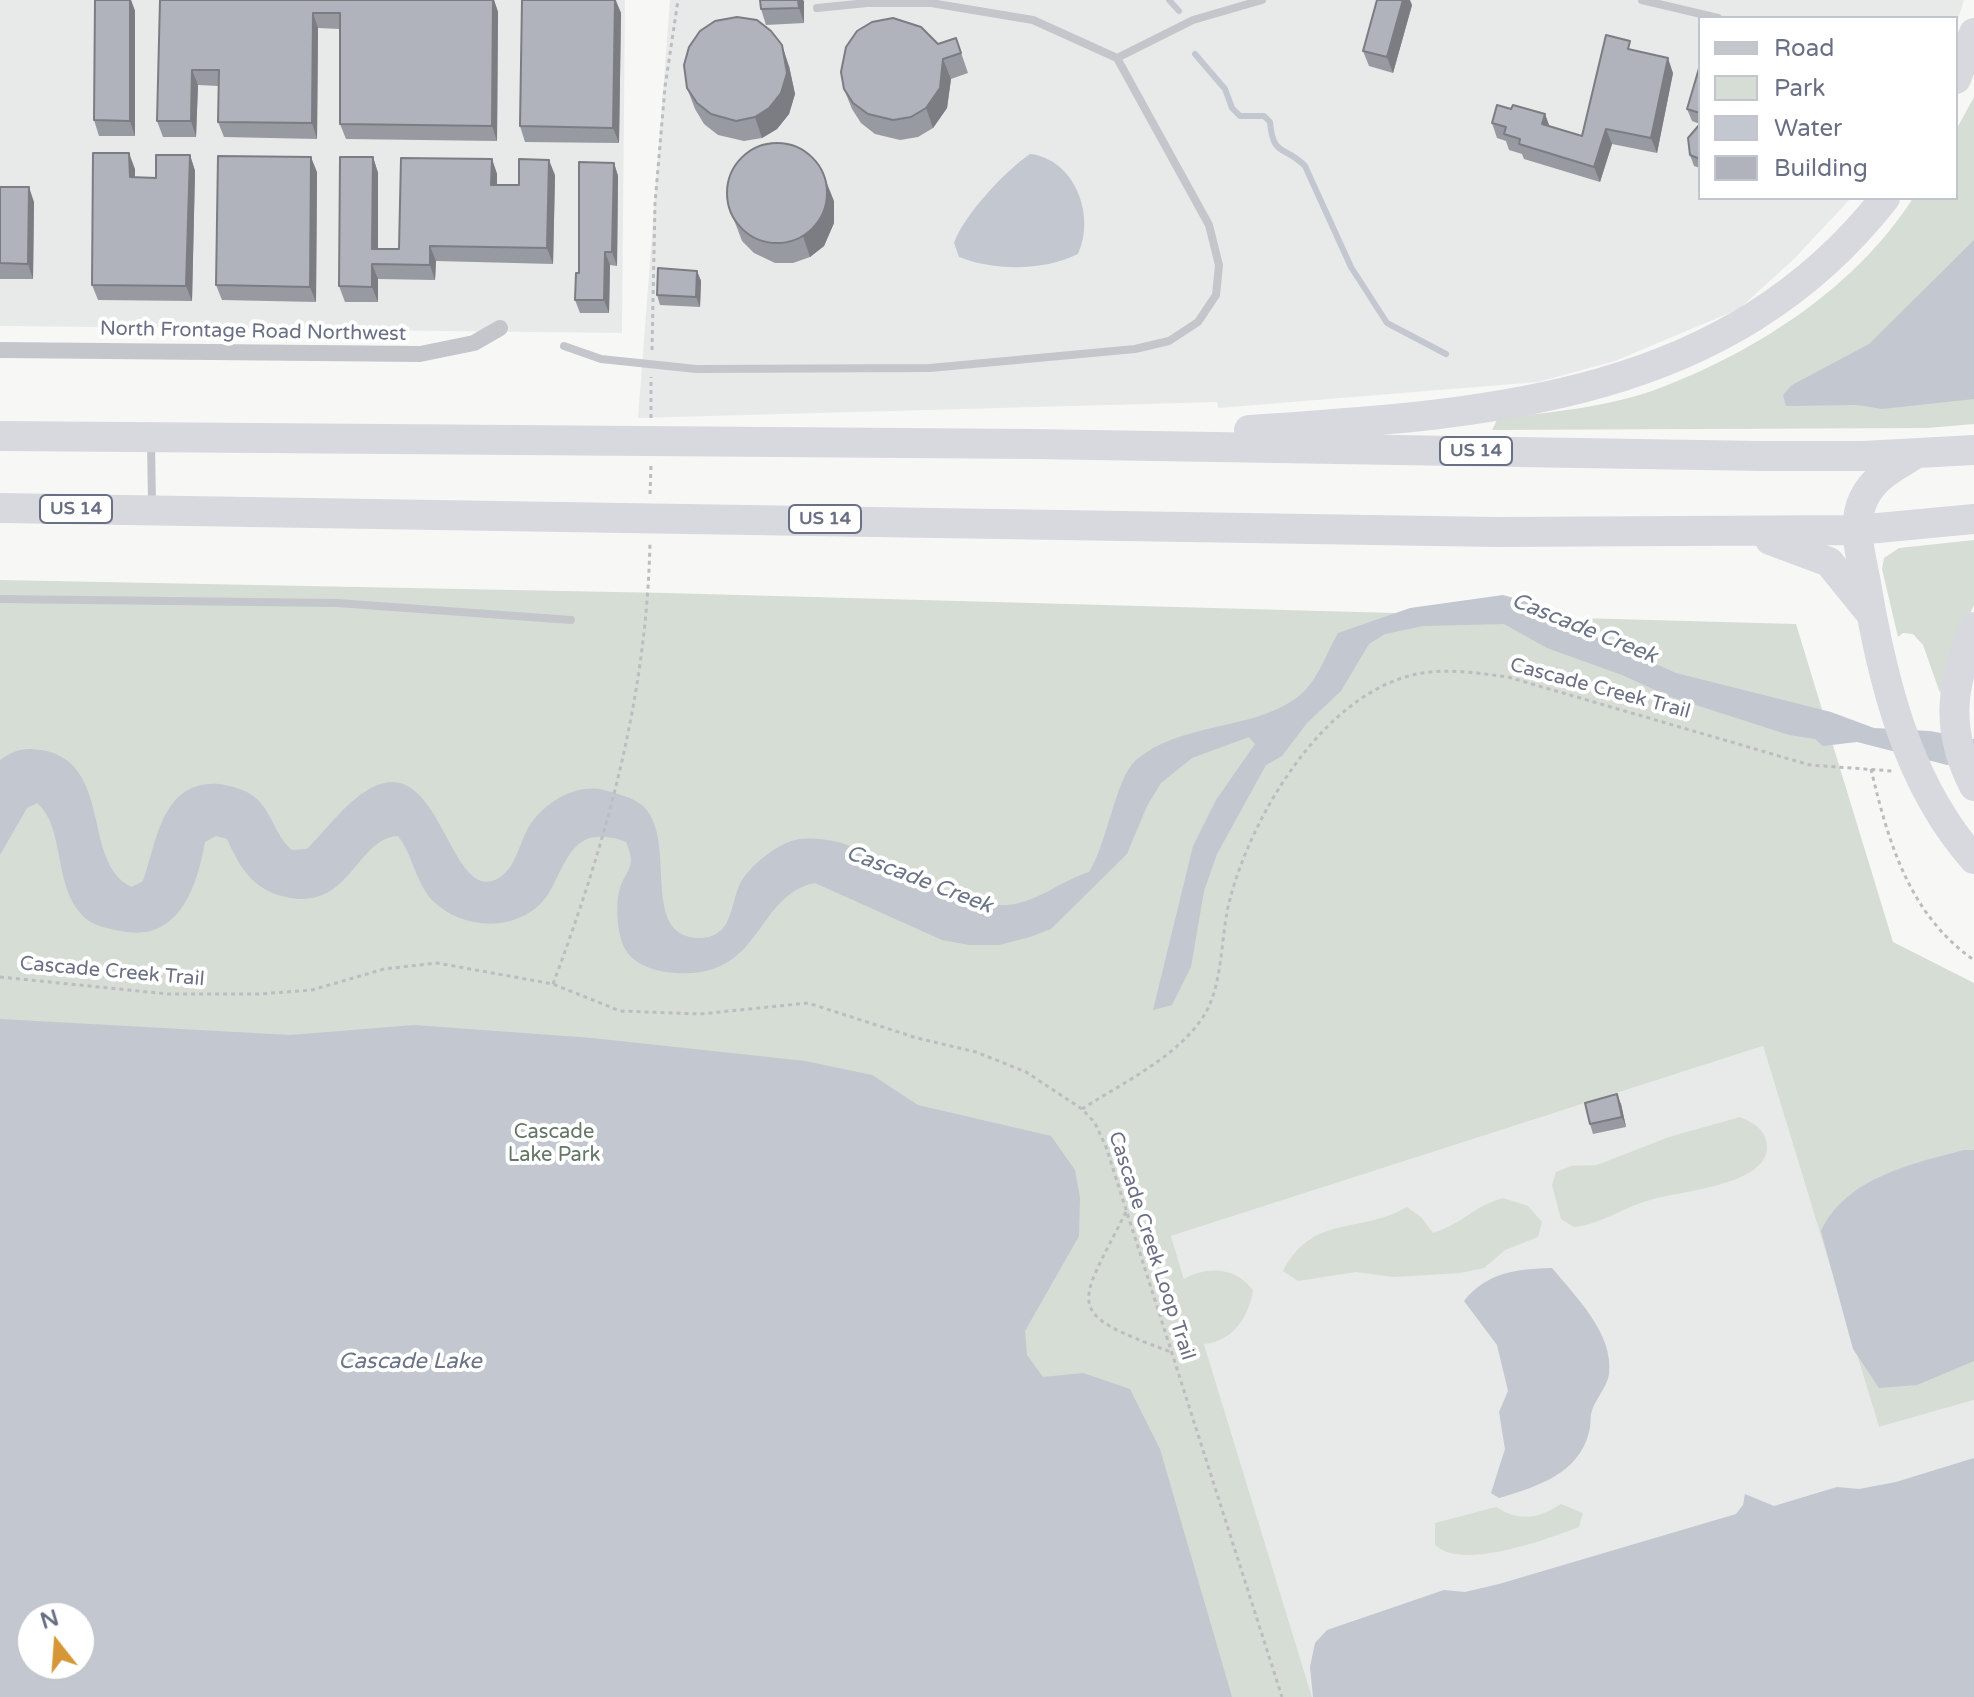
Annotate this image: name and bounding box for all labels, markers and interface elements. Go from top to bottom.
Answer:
legend [1698,16,1958,200]
text: Road [1774,34,1834,63]
text: Park [1774,74,1825,103]
text: Water [1774,114,1842,143]
text: Building [1774,154,1868,183]
street label: North Frontage Road Northwest [100,317,406,347]
road number: US 14 [1440,437,1512,465]
road number: US 14 [40,495,112,523]
road number: US 14 [789,505,861,533]
water label: Cascade Creek [1507,588,1661,670]
street label: Cascade Creek Trail [1507,653,1693,725]
water label: Cascade Creek [842,840,996,920]
street label: Cascade Creek Trail [19,952,205,992]
park label: Cascade Lake Park [508,1121,600,1168]
street label: Cascade Creek Loop Trail [1103,1129,1199,1363]
water label: Cascade Lake [338,1349,482,1375]
north arrow [16,1601,96,1681]
text: N [37,1605,62,1635]

